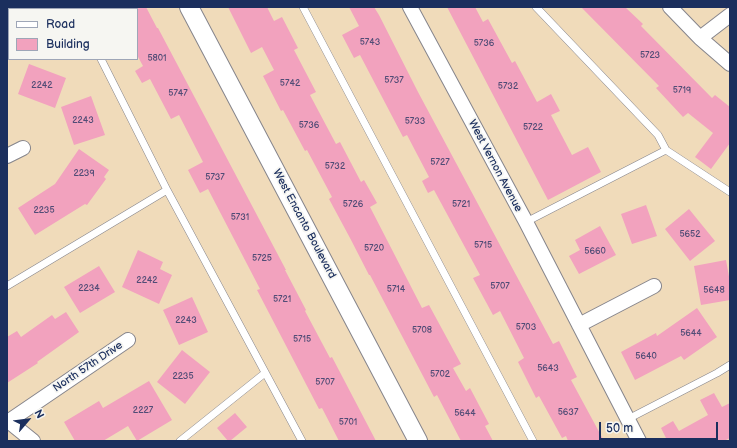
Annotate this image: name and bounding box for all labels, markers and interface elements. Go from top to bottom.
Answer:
legend [8,8,138,60]
text: Road [46,17,75,32]
text: Building [46,37,90,52]
house number: 5743 [360,38,380,48]
house number: 5736 [474,39,494,49]
house number: 5723 [640,51,660,61]
house number: 5801 [147,54,167,64]
house number: 5737 [384,76,404,86]
house number: 5742 [280,79,300,89]
house number: 2242 [31,81,53,91]
house number: 5732 [498,82,518,92]
house number: 5719 [673,86,691,96]
house number: 5747 [168,89,188,99]
house number: 2243 [72,116,94,126]
house number: 5733 [405,117,425,127]
street label: West Vernon Avenue [465,118,525,214]
house number: 5736 [299,121,319,131]
house number: 5722 [523,123,543,133]
house number: 5727 [430,158,450,168]
house number: 5732 [325,162,345,172]
street label: West Encanto Boulevard [270,167,338,281]
house number: 2239 [73,169,95,179]
house number: 5737 [205,173,225,183]
house number: 5726 [343,200,363,210]
house number: 5721 [452,200,470,210]
house number: 2235 [33,206,55,216]
house number: 5731 [231,213,249,223]
house number: 5652 [679,230,701,240]
house number: 5715 [474,241,492,251]
house number: 5720 [364,244,384,254]
house number: 5660 [584,247,606,257]
house number: 5725 [252,254,272,264]
house number: 2242 [136,276,158,286]
house number: 5707 [490,282,510,292]
house number: 2234 [78,284,100,294]
house number: 5714 [387,285,405,295]
house number: 5648 [703,286,725,296]
house number: 5721 [273,295,291,305]
house number: 2243 [175,316,197,326]
house number: 5703 [516,323,536,333]
house number: 5708 [412,326,432,336]
house number: 5644 [680,329,702,339]
house number: 5715 [293,335,311,345]
street label: North 57th Drive [51,339,125,395]
house number: 5640 [635,352,657,362]
house number: 5643 [537,364,559,374]
house number: 5702 [430,370,450,380]
house number: 2235 [172,372,194,382]
house number: 5707 [315,378,335,388]
north arrow [8,400,48,440]
house number: 2227 [133,406,153,416]
text: N [31,407,47,421]
house number: 5637 [558,408,578,418]
house number: 5644 [454,409,476,419]
scale bar [601,414,720,440]
house number: 5701 [339,418,357,428]
text: 50 m [606,421,633,436]

